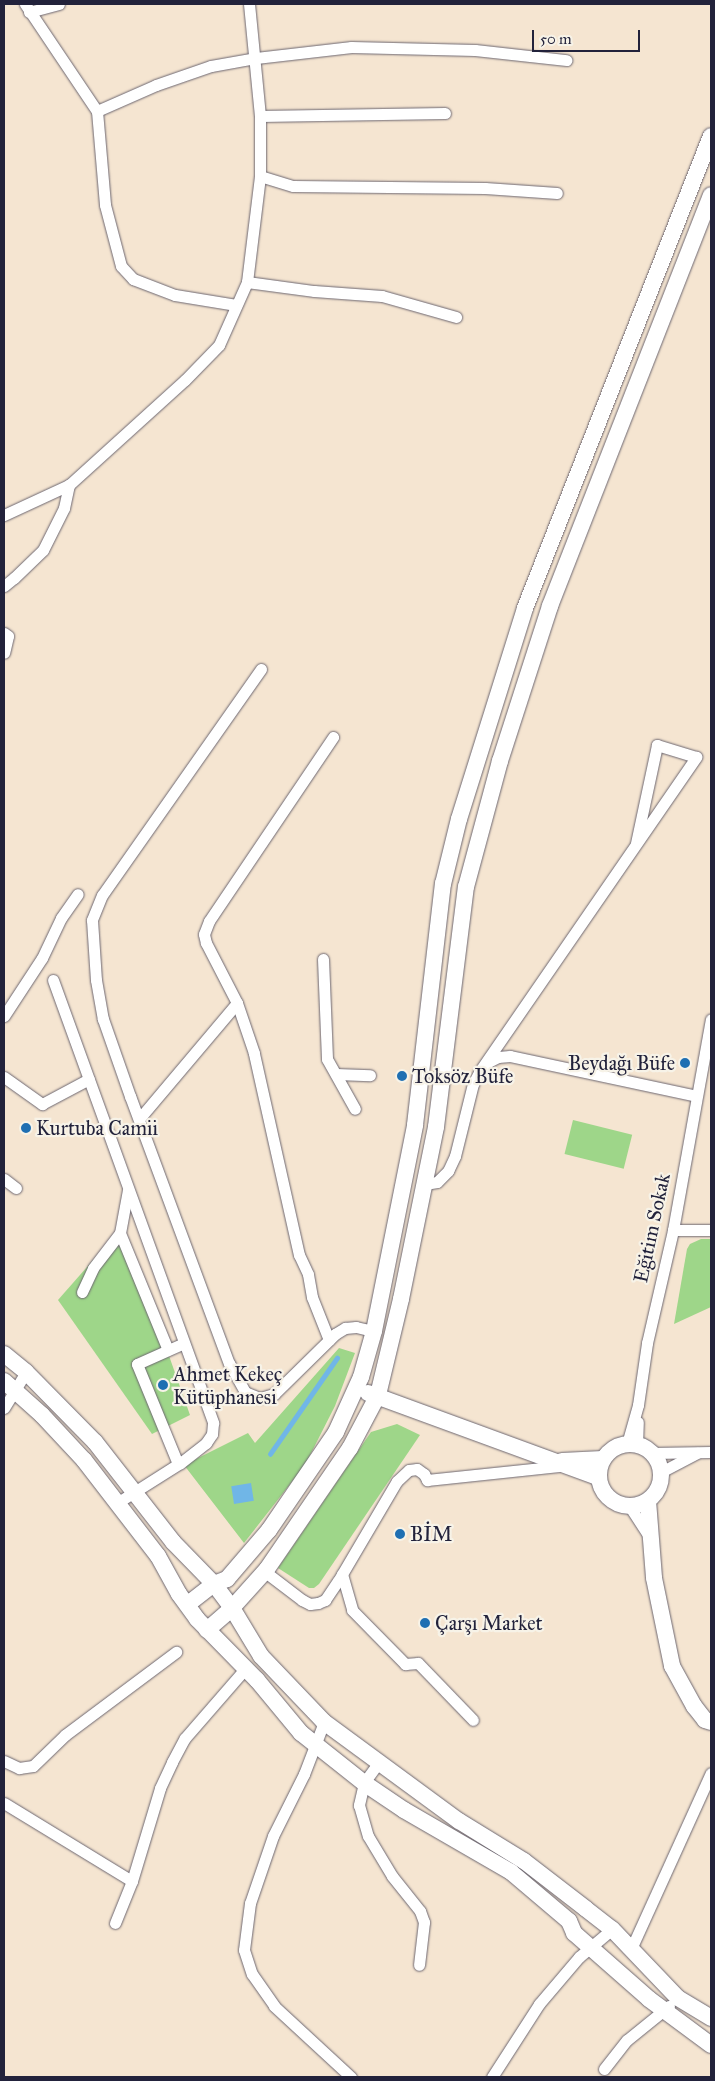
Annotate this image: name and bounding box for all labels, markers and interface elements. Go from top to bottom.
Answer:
scale bar [535,20,642,52]
text: 50 m [540,30,572,48]
place label: Beydağı Büfe [568,1051,675,1075]
marker: Beydağı Büfe [679,1057,691,1069]
place label: Toksöz Büfe [412,1064,513,1088]
marker: Toksöz Büfe [396,1070,408,1082]
place label: Kurtuba Camii [36,1116,158,1140]
marker: Kurtuba Camii [20,1122,32,1134]
street label: Eğitim Sokak [629,1171,675,1285]
place label: Ahmet Kekeç Kütüphanesi [173,1362,282,1409]
marker: Ahmet Kekeç Kütüphanesi [157,1379,169,1391]
place label: BİM [410,1522,452,1546]
marker: BİM [394,1528,406,1540]
place label: Çarşı Market [435,1611,543,1635]
marker: Çarşı Market [419,1617,431,1629]

